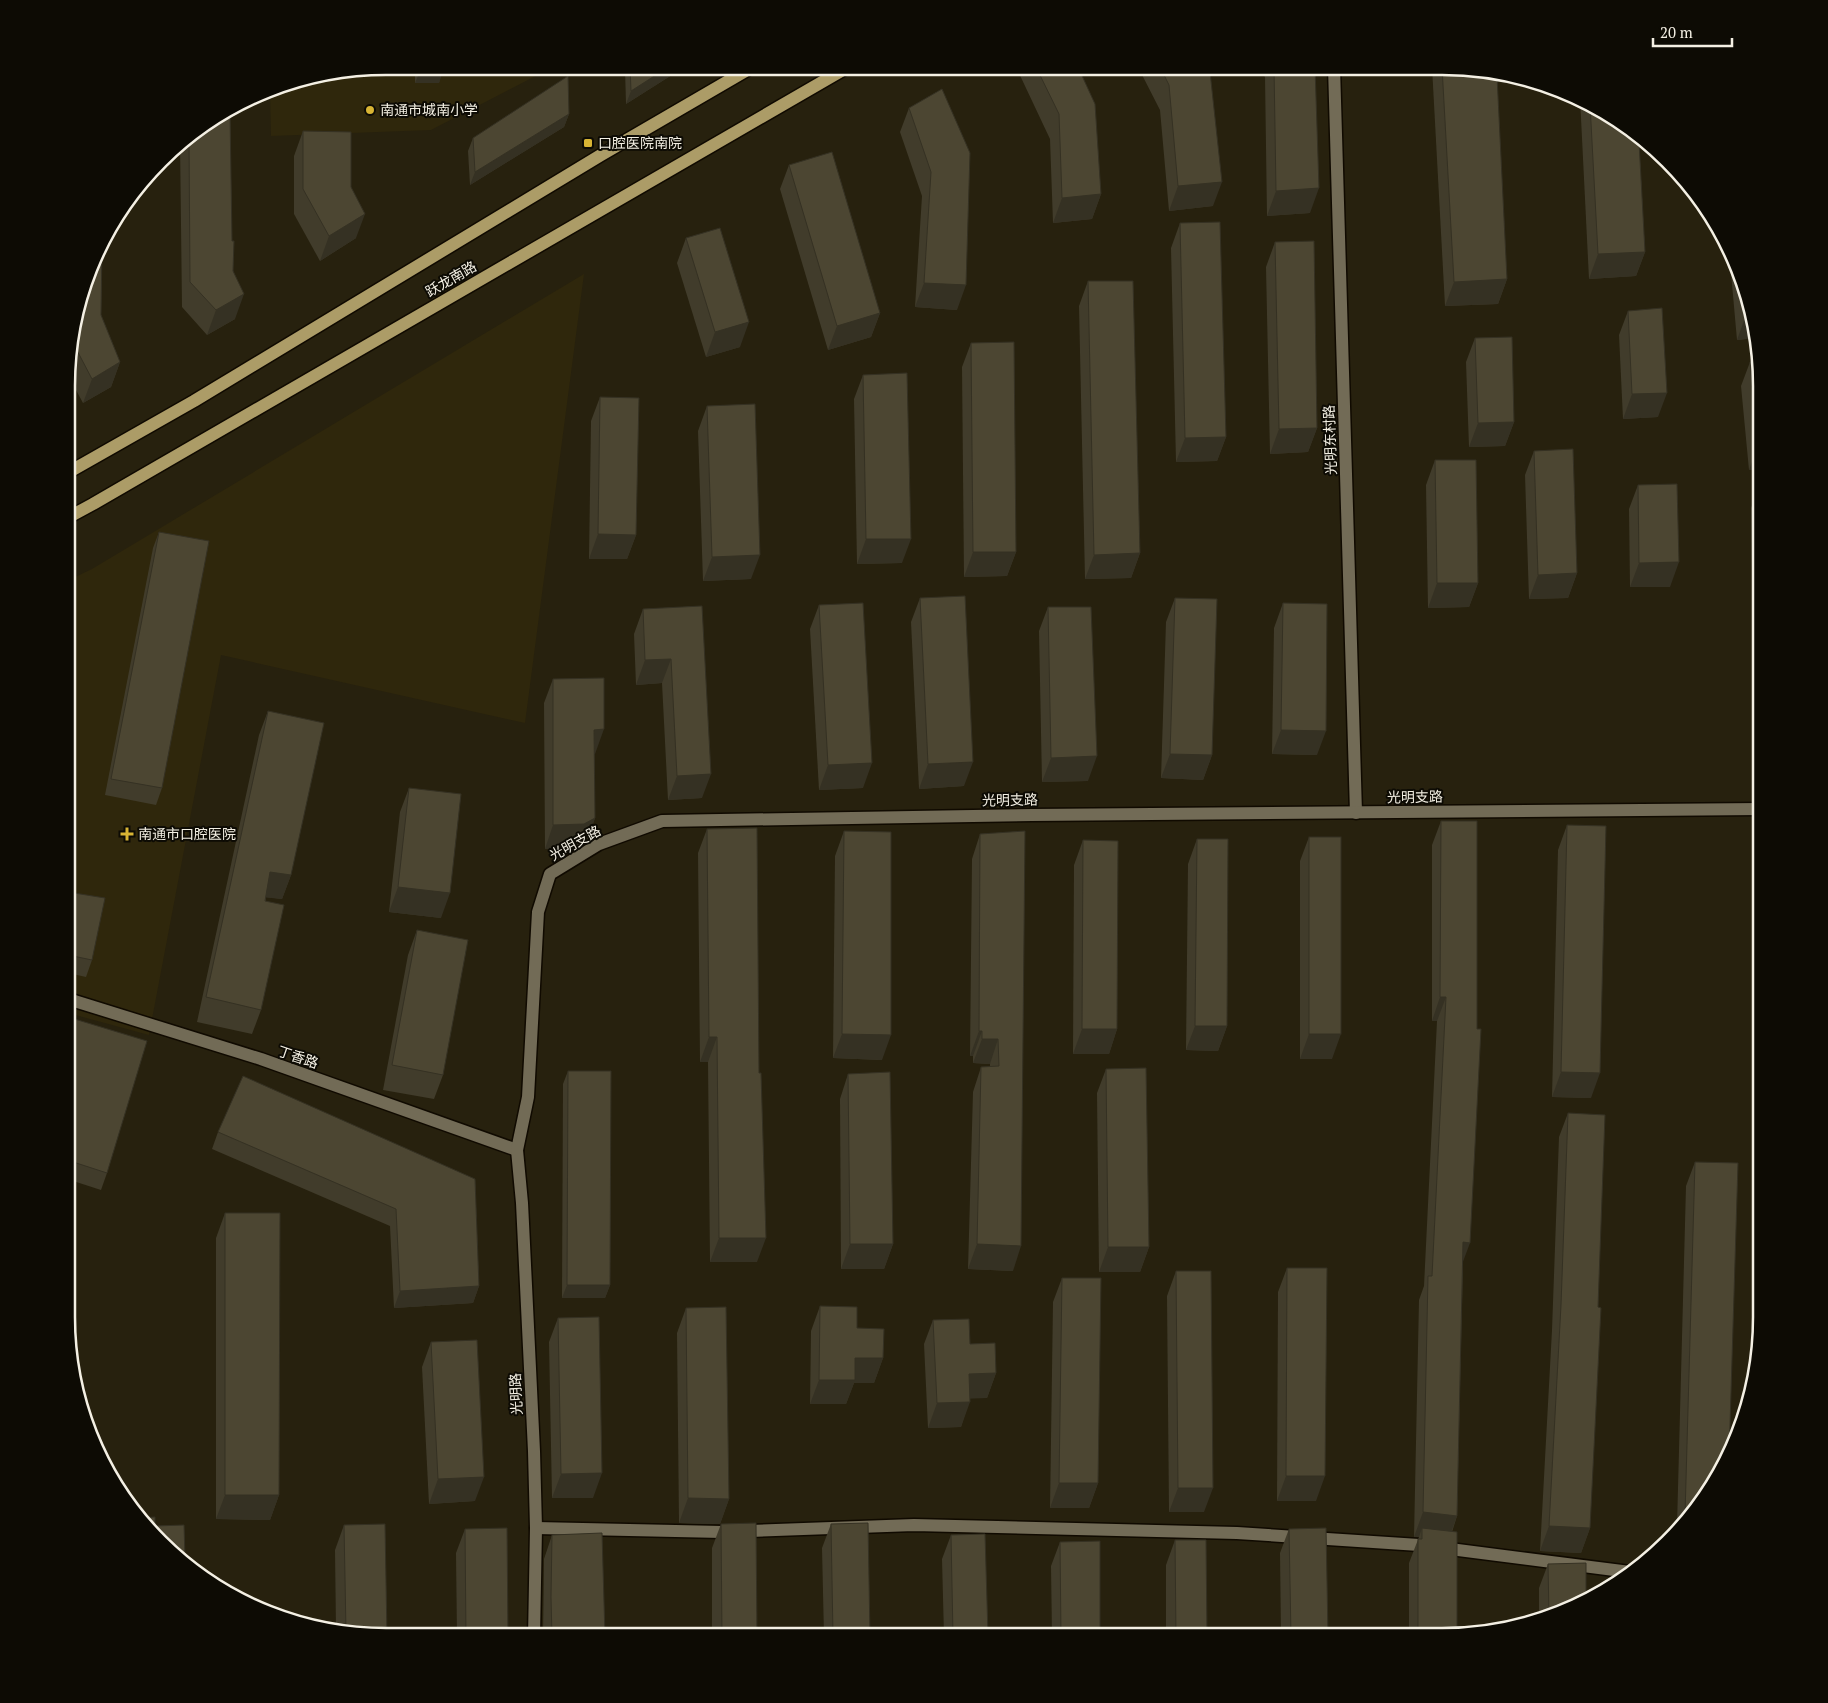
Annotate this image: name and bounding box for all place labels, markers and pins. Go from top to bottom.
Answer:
place label: 南通市城南小学 [380,100,478,119]
marker: 南通市城南小学 [364,104,376,116]
place label: 口腔医院南院 [598,133,682,152]
marker: 口腔医院南院 [582,137,594,149]
place label: 南通市口腔医院 [138,824,236,843]
marker: 南通市口腔医院 [120,827,134,841]

